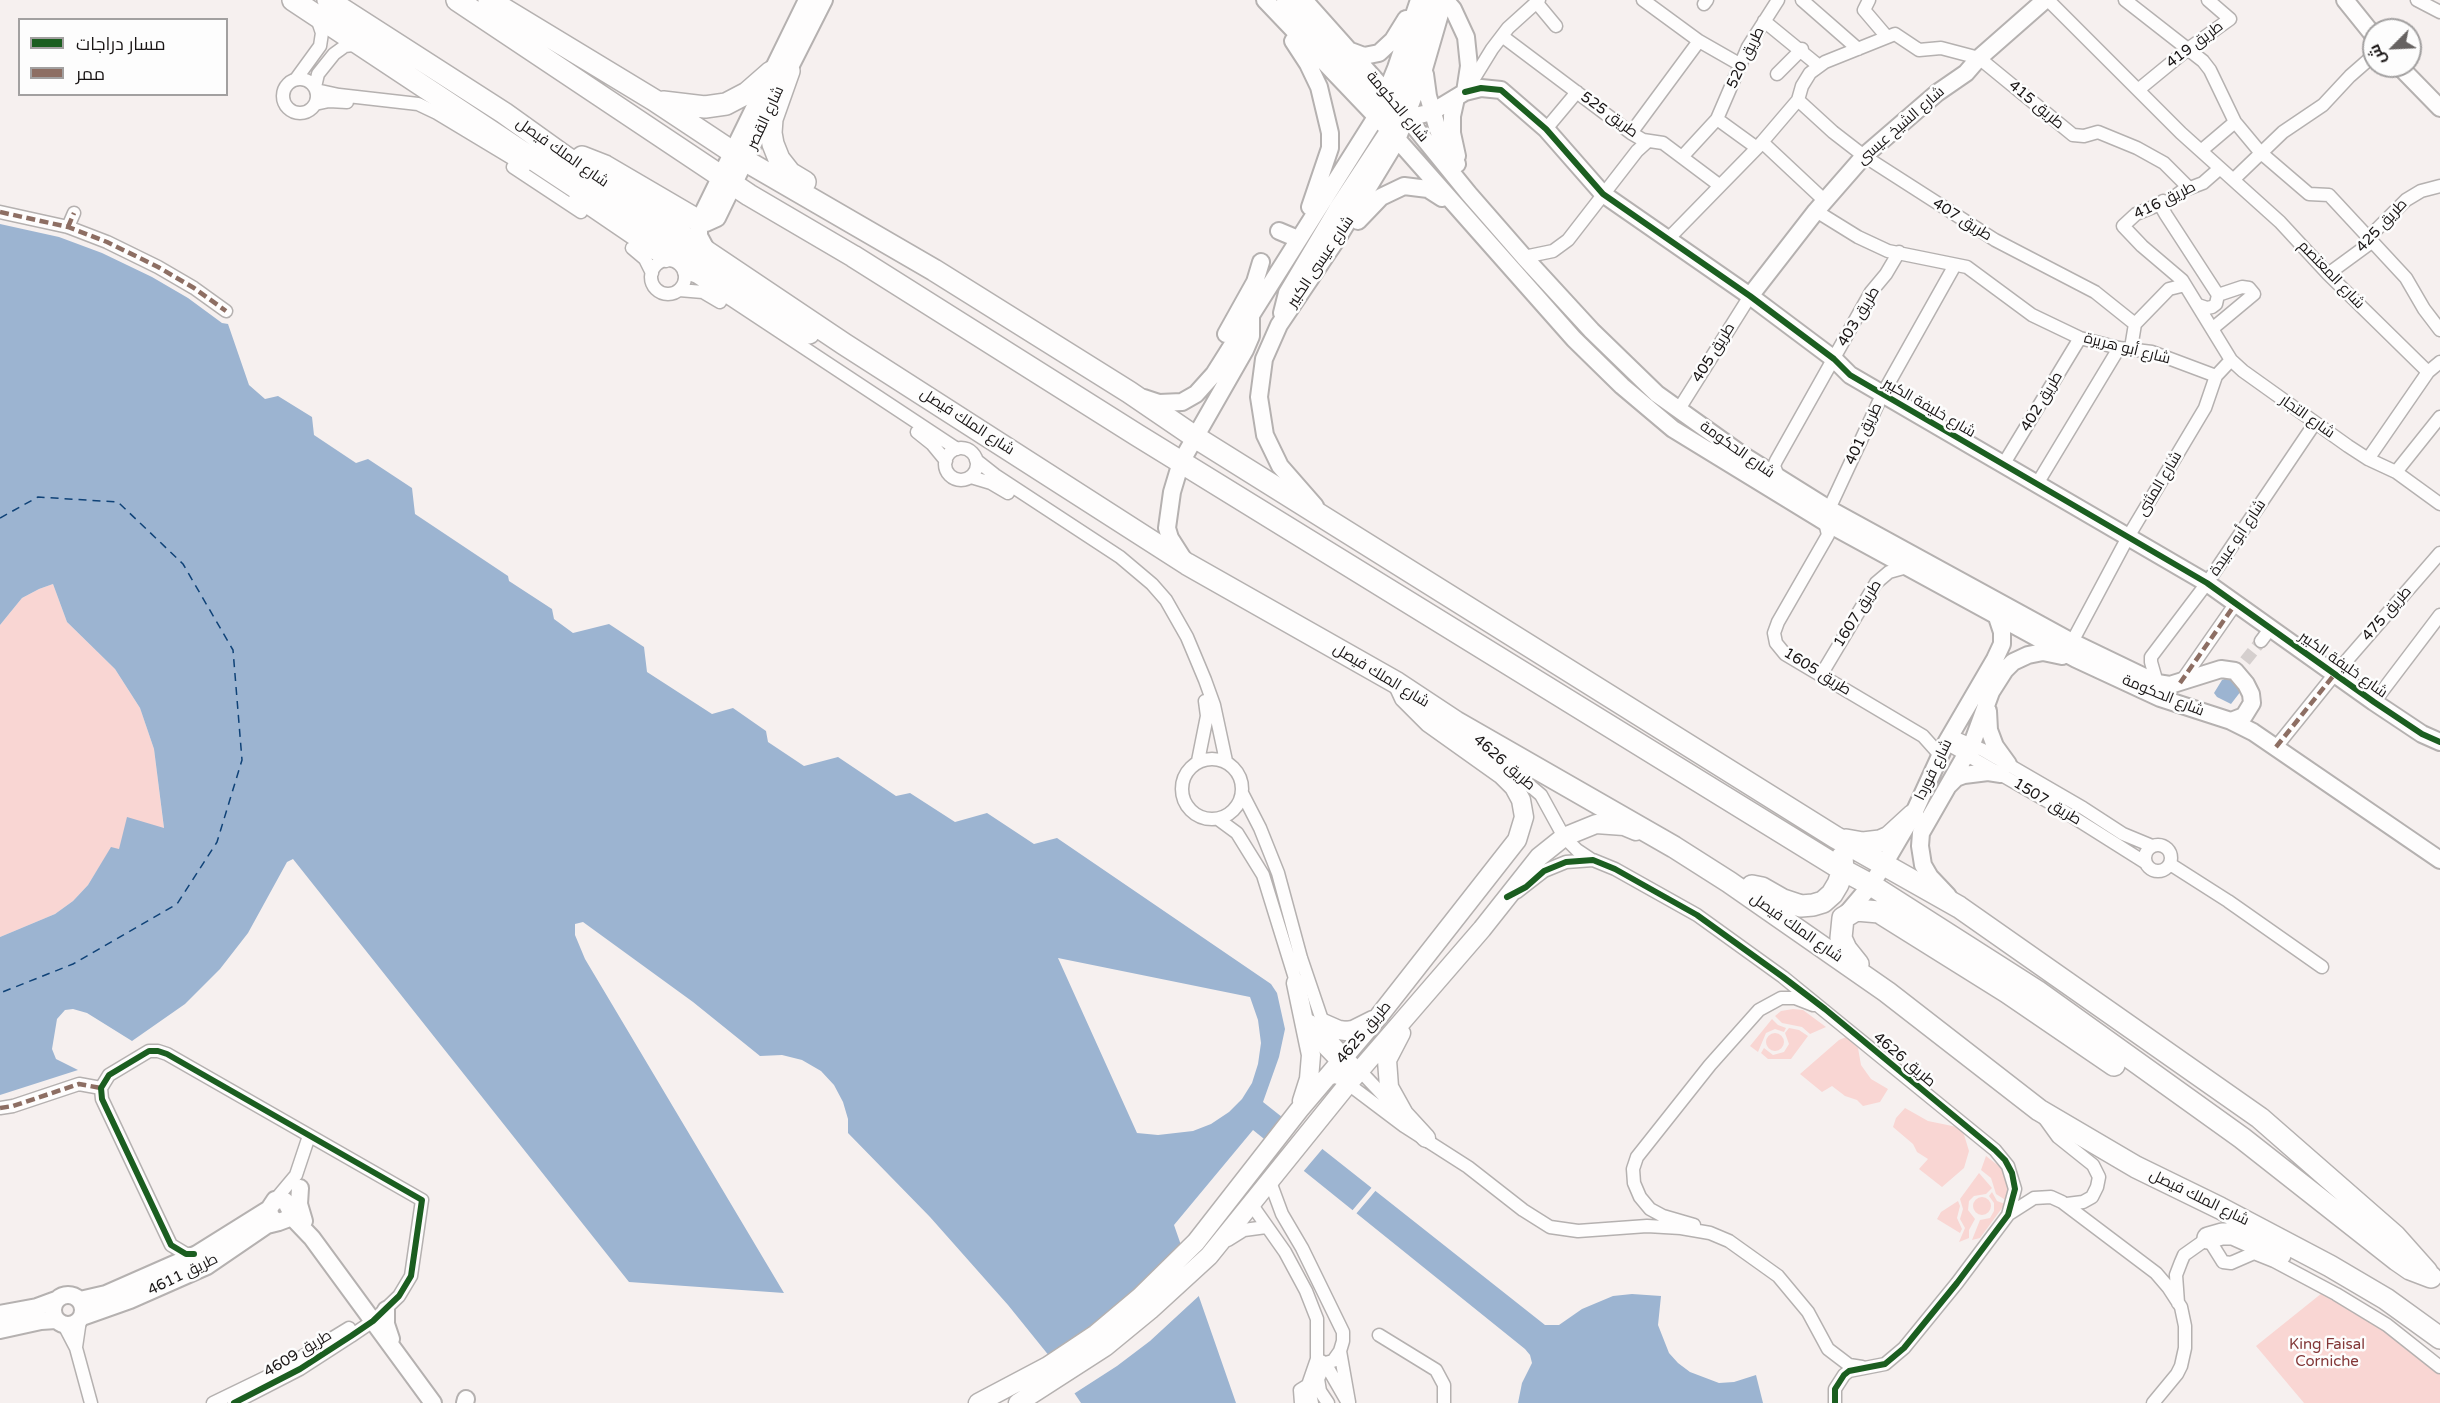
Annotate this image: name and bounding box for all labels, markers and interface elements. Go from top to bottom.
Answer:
legend [18,18,228,96]
street label: طريق 419 [2163,18,2227,72]
north arrow [2362,18,2422,78]
street label: طريق 520 [1723,24,1769,92]
text: مسار دراجات [76,33,166,55]
text: ش [2364,41,2391,68]
text: ممر [76,63,105,85]
street label: شارع الحكومة [1362,68,1432,146]
street label: طريق 415 [2005,77,2067,133]
street label: شارع الشيخ عيسى [1854,83,1948,169]
street label: شارع القصر [744,84,788,152]
street label: طريق 525 [1577,88,1641,142]
street label: شارع الملك فيصل [512,114,612,192]
street label: طريق 416 [2131,178,2199,224]
street label: طريق 407 [1929,195,1995,245]
street label: طريق 425 [2353,196,2411,256]
street label: شارع عيسى الكبير [1284,213,1358,311]
street label: شارع المعتصم [2294,237,2368,313]
street label: طريق 403 [1834,284,1884,350]
street label: طريق 405 [1689,320,1739,386]
street label: شارع أبو هريرة [2082,330,2172,368]
street label: طريق 402 [2017,369,2067,435]
street label: شارع خليفة الكبير [1880,374,1978,442]
street label: شارع الملك فيصل [916,385,1018,459]
street label: شارع التجار [2276,392,2338,442]
street label: طريق 401 [1842,400,1886,468]
street label: شارع الحكومة [1696,418,1778,482]
street label: شارع المثنى [2134,448,2186,520]
street label: شارع أبو عبيدة [2206,496,2270,580]
street label: طريق 1607 [1830,577,1886,651]
street label: طريق 475 [2358,583,2416,645]
street label: شارع خليفة الكبير [2295,628,2391,702]
street label: شارع الملك فيصل [1330,640,1432,712]
street label: طريق 1605 [1780,644,1854,700]
street label: شارع الحكومة [2119,671,2207,721]
street label: طريق 4626 [1469,731,1539,795]
street label: شارع فوردا [1911,736,1957,804]
street label: طريق 1507 [2010,775,2084,829]
street label: شارع الملك فيصل [1746,889,1846,967]
street label: طريق 4625 [1333,998,1395,1068]
street label: طريق 4626 [1869,1029,1939,1091]
street label: شارع الملك فيصل [2146,1166,2252,1230]
street label: طريق 4611 [145,1250,221,1300]
street label: طريق 4609 [261,1327,335,1381]
park label: King Faisal Corniche [2289,1336,2365,1371]

